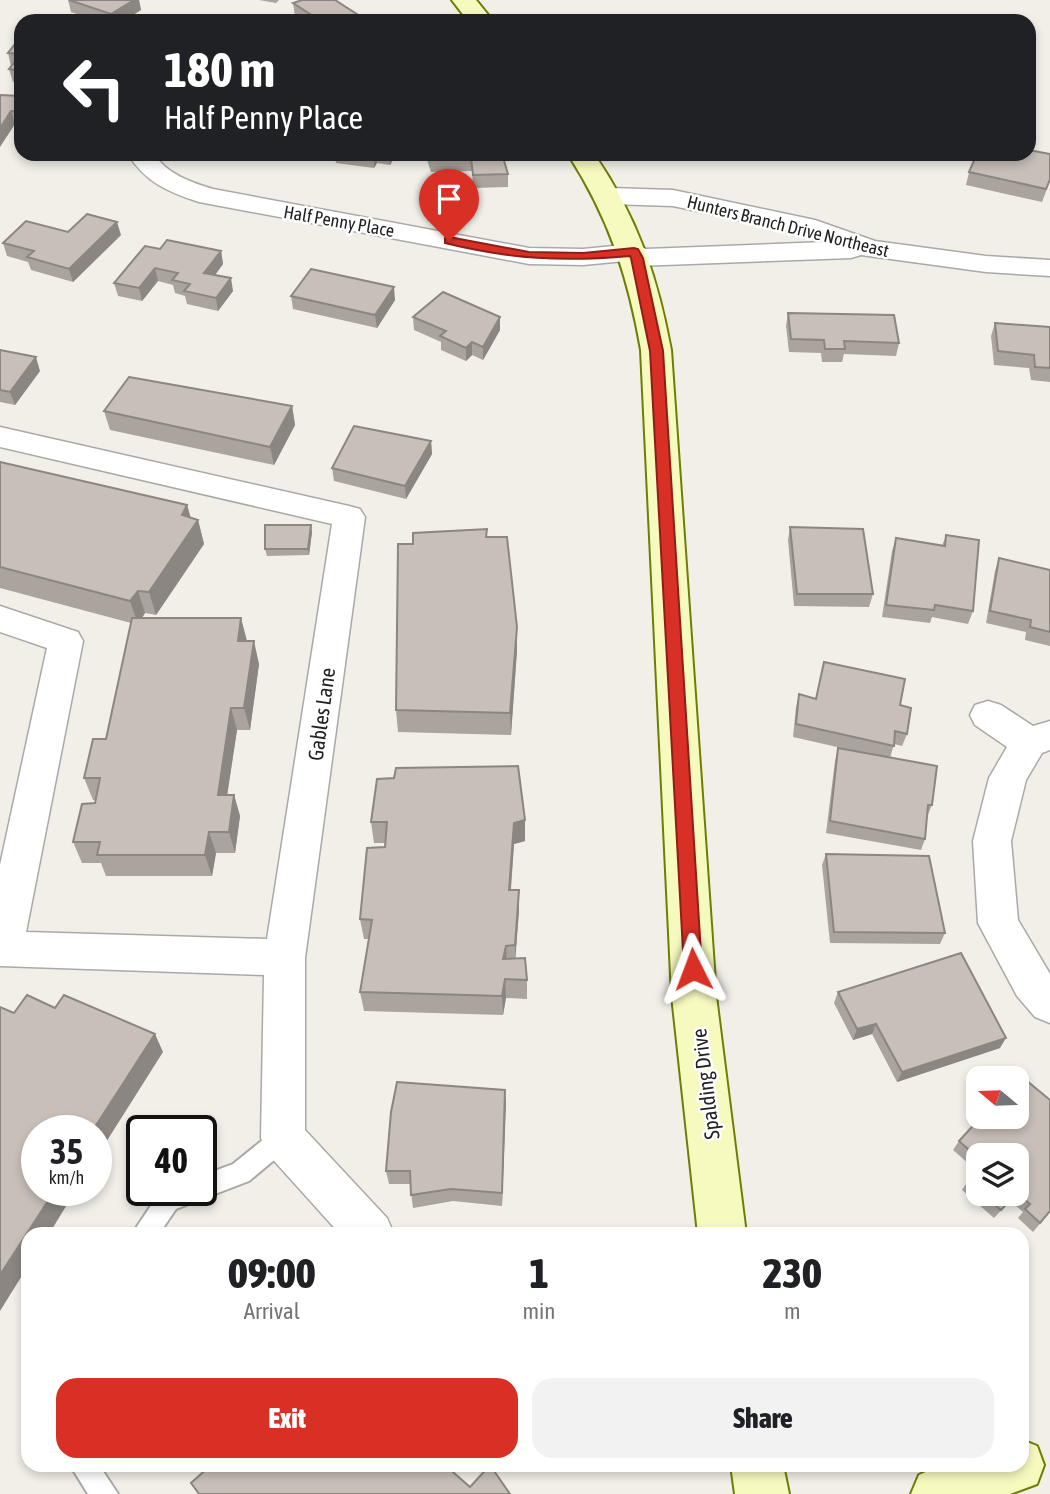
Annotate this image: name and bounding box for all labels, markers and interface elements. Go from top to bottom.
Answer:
text: 180 m [164,41,275,97]
icon: left [49,42,140,133]
text: Half Penny Place [164,99,363,136]
pin [419,169,479,241]
icon: arrive [430,180,468,218]
street label: Hunters Branch Drive Northeast [685,191,891,261]
street label: Half Penny Place [282,201,396,241]
street label: Gables Lane [303,666,339,762]
position arrow [656,932,730,1006]
street label: Spalding Drive [686,1027,724,1141]
north arrow [966,1066,1029,1129]
map controls [966,1066,1029,1206]
speed limit sign: 40 [126,1115,217,1206]
text: 35 [50,1131,83,1171]
button: layers [966,1143,1029,1206]
text: km/h [49,1167,84,1188]
text: 09:00 [228,1249,315,1297]
text: 1 [529,1249,549,1297]
text: 230 [763,1249,822,1297]
text: Arrival [244,1298,300,1324]
text: min [523,1298,556,1324]
text: m [784,1298,801,1324]
button: Exit [56,1378,518,1458]
button: Share [532,1378,994,1458]

